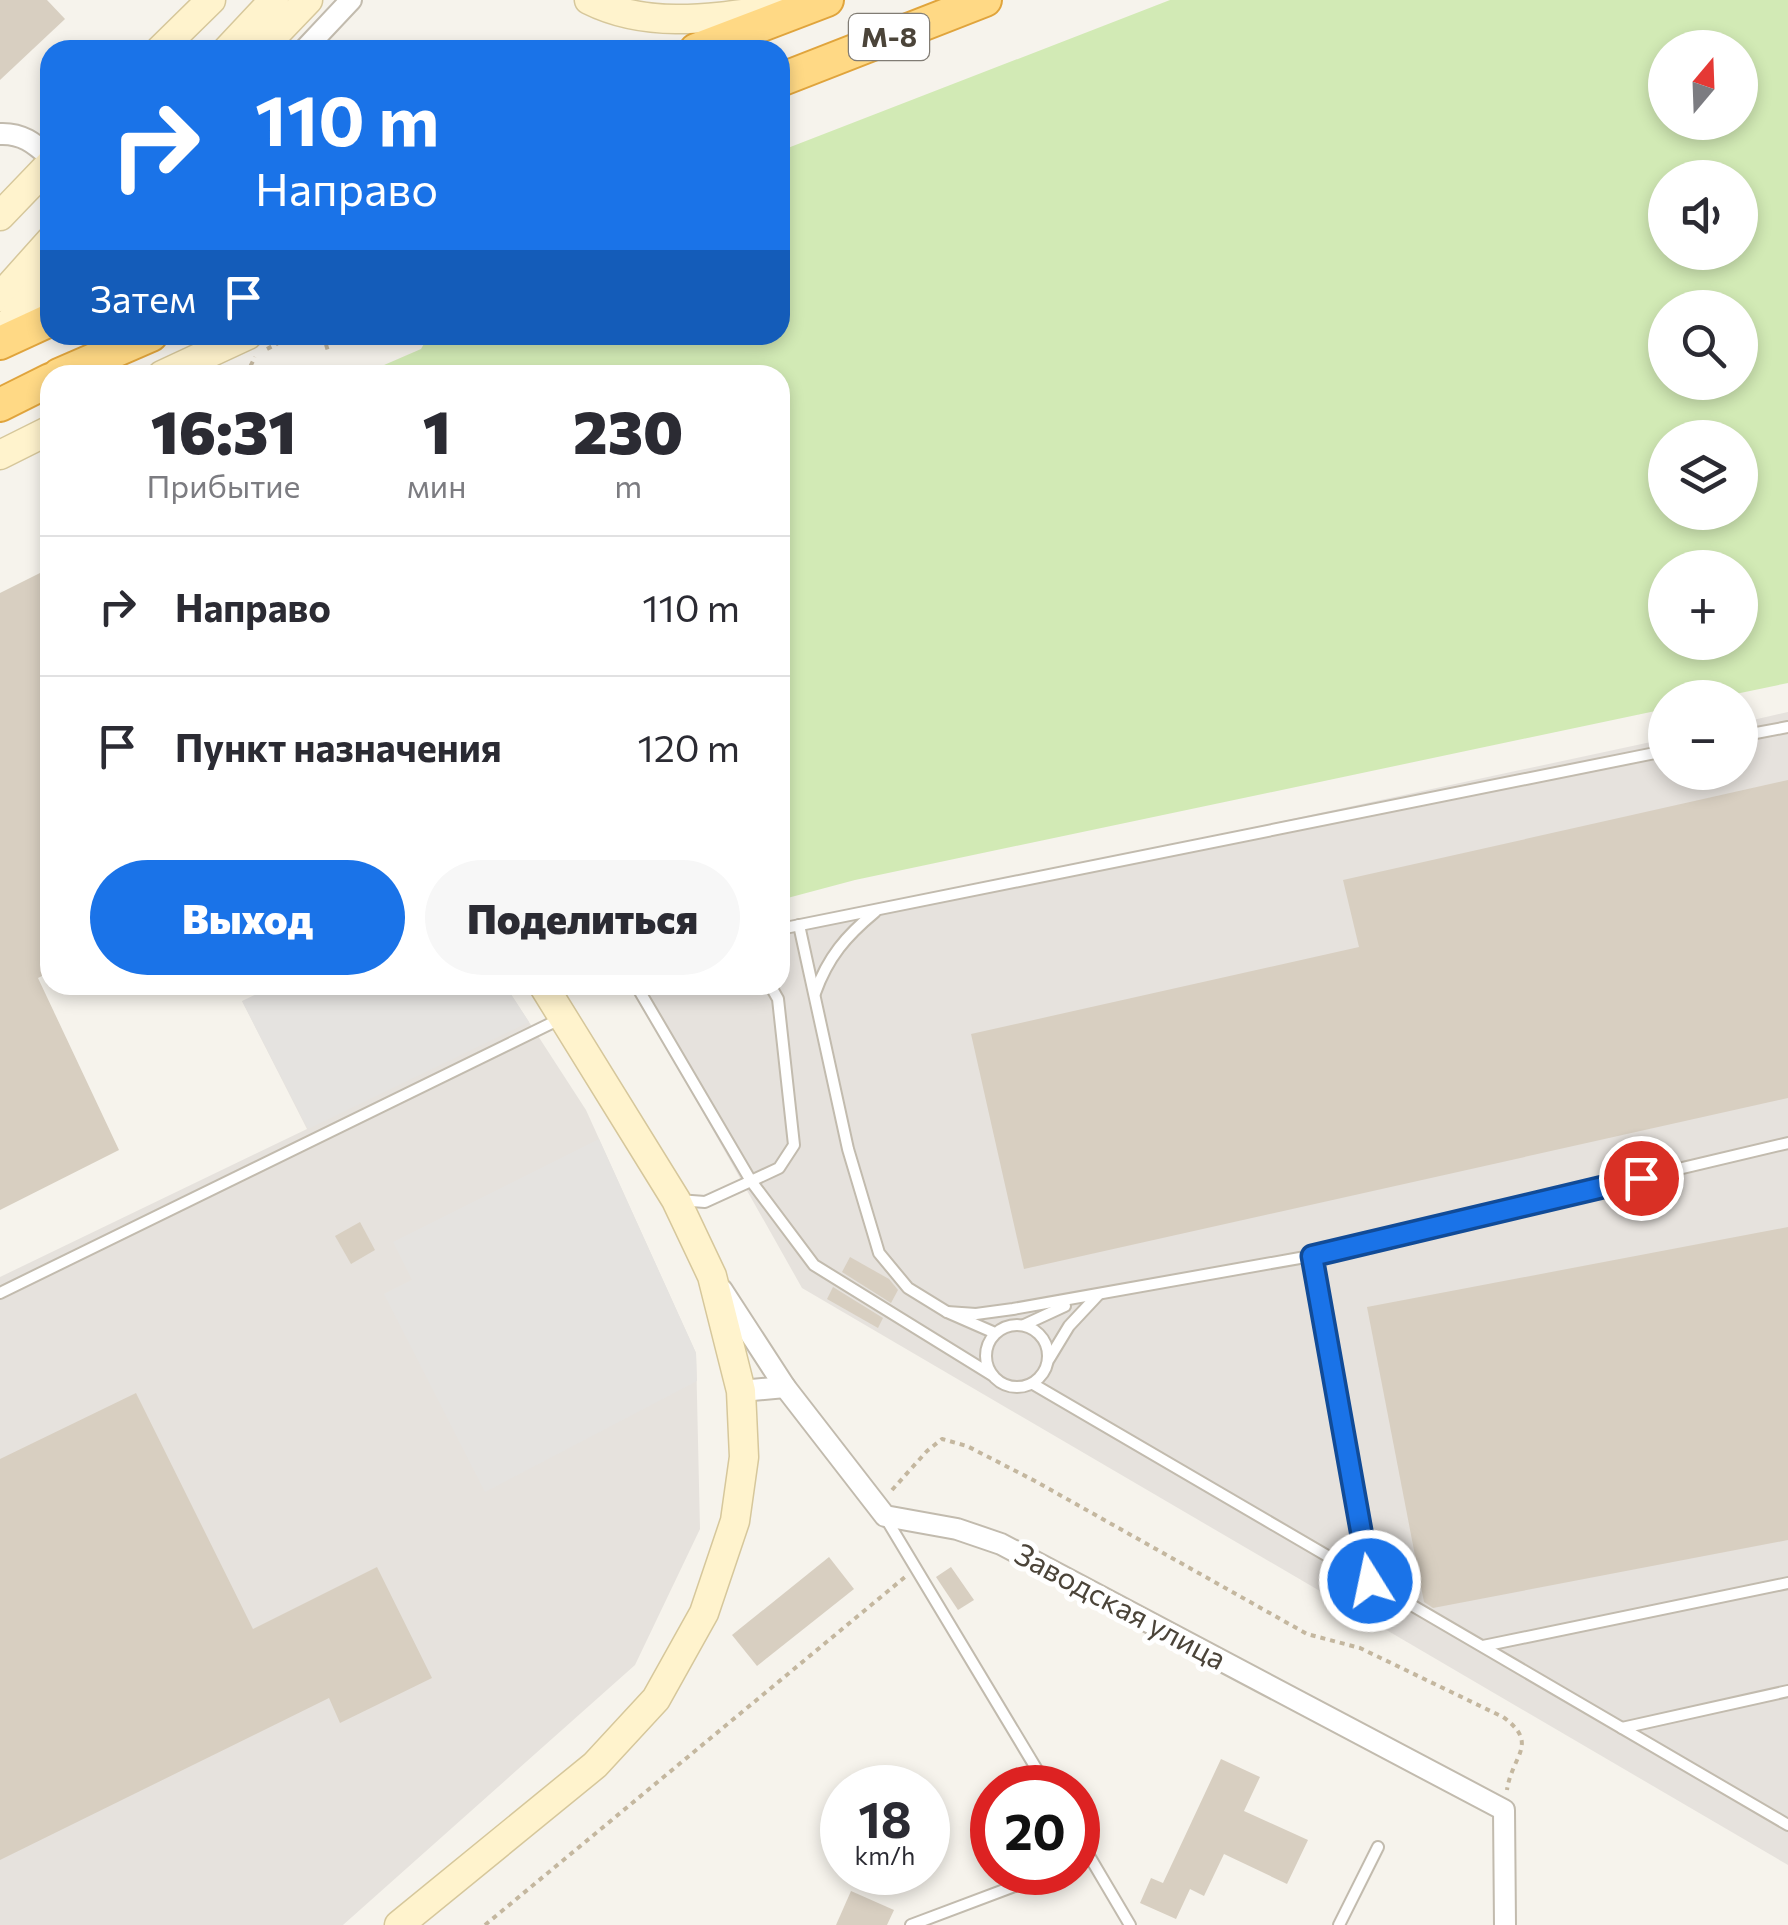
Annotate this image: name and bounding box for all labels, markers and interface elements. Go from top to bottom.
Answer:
road number: М-8 [849,14,929,60]
north arrow [1648,30,1758,140]
map controls [1648,30,1758,790]
text: 110 m [255,75,439,160]
icon: right [90,80,220,210]
text: Направо [255,160,438,215]
button: sound [1648,160,1758,270]
icon: arrive [216,270,271,325]
text: Затем [90,274,196,321]
button: search [1648,290,1758,400]
text: 16:31 [151,393,296,466]
text: 1 [423,393,451,466]
text: 230 [573,393,683,466]
button: layers [1648,420,1758,530]
text: Прибытие [147,465,300,505]
text: мин [407,465,466,505]
text: m [614,465,642,505]
button: + [1648,550,1758,660]
icon: right [90,579,145,634]
text: Направо [175,583,331,630]
text: 110 m [642,583,740,630]
button: − [1648,680,1758,790]
icon: arrive [90,719,145,774]
text: Пункт назначения [175,723,502,770]
text: 120 m [638,723,740,770]
button: Выход [90,860,405,975]
button: Поделиться [425,860,740,975]
pin [1599,1136,1684,1221]
icon: arrive [1614,1151,1669,1206]
position arrow [1318,1529,1422,1633]
street label: Заводская улица [1009,1534,1233,1676]
speed limit sign: 20 [970,1765,1100,1895]
text: 18 [858,1787,912,1848]
text: km/h [855,1840,915,1870]

